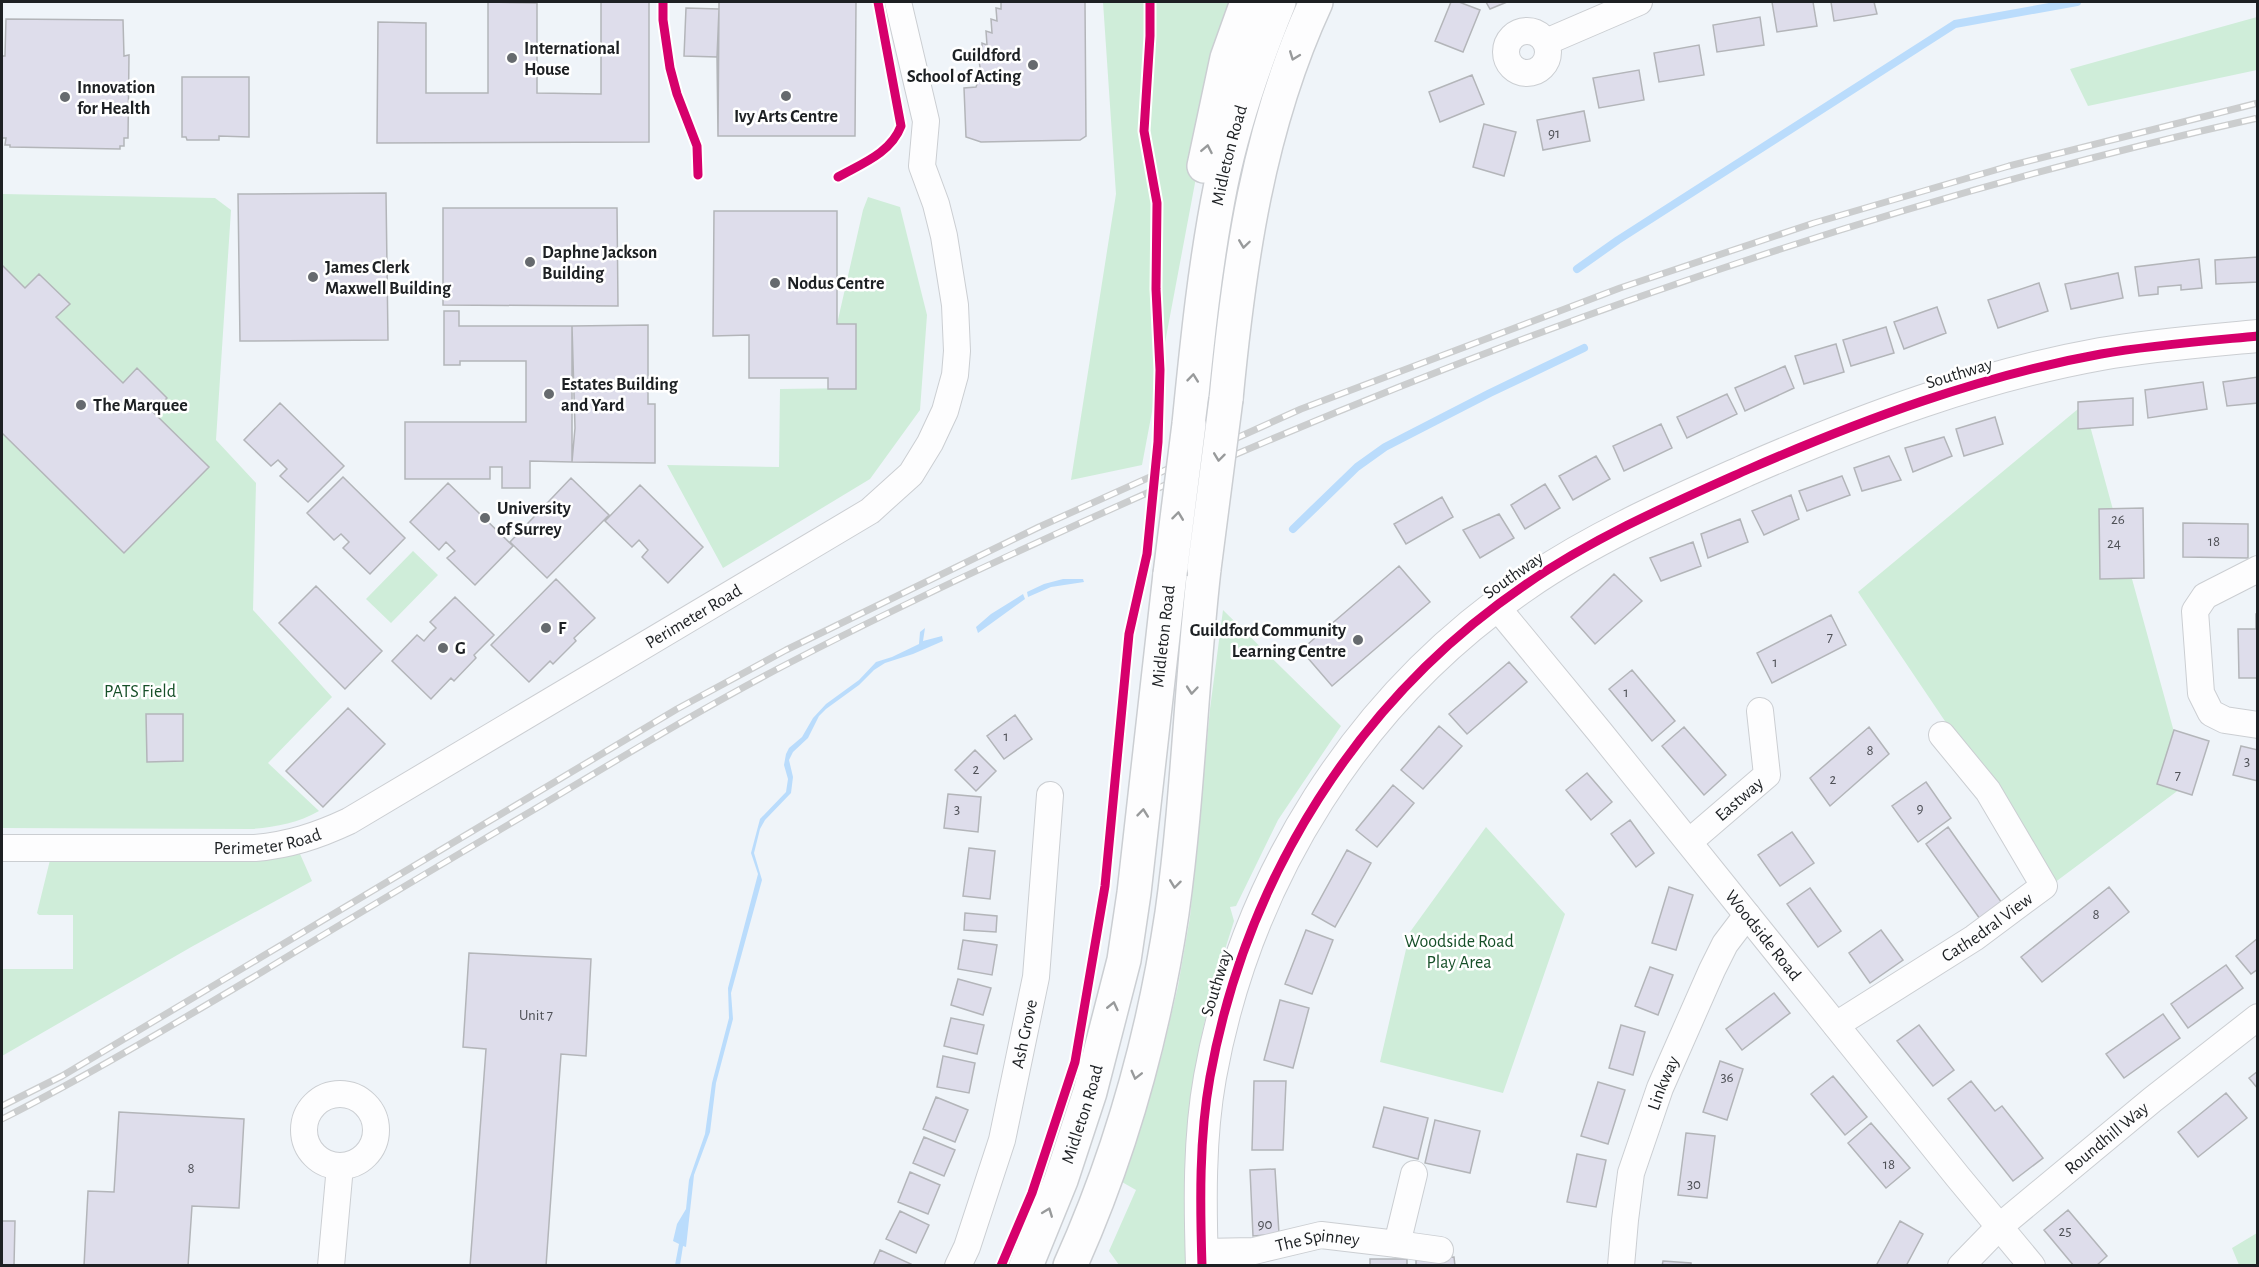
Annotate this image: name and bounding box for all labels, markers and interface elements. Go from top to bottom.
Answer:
place label: International House [524,40,620,79]
place label: Guildford School of Acting [907,47,1022,86]
one-way arrow [1288,50,1301,60]
marker: International House [505,51,519,65]
marker: Guildford School of Acting [1026,58,1040,72]
place label: Innovation for Health [77,79,155,118]
marker: Ivy Arts Centre [779,89,793,103]
marker: Innovation for Health [58,90,72,104]
street label: Midleton Road [1209,103,1251,207]
place label: Ivy Arts Centre [734,108,838,126]
house number: 91 [1548,126,1560,141]
one-way arrow [1200,144,1213,154]
one-way arrow [1239,239,1251,248]
place label: Daphne Jackson Building [542,244,657,283]
marker: Daphne Jackson Building [523,255,537,269]
place label: James Clerk Maxwell Building [325,259,452,298]
marker: James Clerk Maxwell Building [306,270,320,284]
place label: Nodus Centre [787,275,884,293]
marker: Nodus Centre [768,276,782,290]
street label: Southway [1924,355,1995,393]
one-way arrow [1186,374,1199,383]
place label: Estates Building and Yard [561,376,679,415]
marker: Estates Building and Yard [542,387,556,401]
place label: The Marquee [93,397,188,415]
marker: The Marquee [74,398,88,412]
one-way arrow [1213,453,1225,462]
place label: University of Surrey [497,500,572,539]
marker: University of Surrey [478,511,492,525]
one-way arrow [1171,512,1184,521]
house number: 26 [2111,512,2125,527]
house number: 18 [2208,534,2220,549]
house number: 24 [2107,536,2121,551]
street label: Southway [1480,549,1547,603]
street label: Perimeter Road [643,582,745,652]
street label: Midleton Road [1149,584,1179,688]
place label: F [558,620,567,638]
marker: F [539,621,553,635]
place label: Guildford Community Learning Centre [1190,622,1347,661]
house number: 7 [1827,630,1833,645]
marker: Guildford Community Learning Centre [1351,633,1365,647]
place label: G [455,640,466,658]
marker: G [436,641,450,655]
house number: 1 [1772,655,1778,670]
park label: PATS Field [104,683,176,701]
house number: 1 [1623,685,1629,700]
one-way arrow [1186,686,1199,695]
house number: 1 [1003,729,1009,744]
house number: 8 [1866,743,1874,758]
house number: 3 [2244,754,2250,769]
house number: 2 [973,762,980,777]
house number: 7 [2175,768,2181,783]
house number: 2 [1830,772,1837,787]
street label: Eastway [1712,774,1767,825]
house number: 9 [1916,801,1924,816]
house number: 3 [954,802,960,817]
one-way arrow [1136,809,1149,818]
street label: Perimeter Road [214,826,324,858]
one-way arrow [1169,880,1182,889]
street label: Woodside Road [1721,887,1804,984]
street label: Cathedral View [1939,890,2036,966]
house number: 8 [2092,907,2100,922]
park label: Woodside Road Play Area [1404,933,1514,972]
street label: Southway [1198,948,1236,1019]
street label: Ash Grove [1009,998,1041,1070]
one-way arrow [1105,1001,1118,1011]
house number: Unit 7 [519,1008,553,1023]
street label: Linkway [1645,1053,1683,1113]
street label: Midleton Road [1059,1063,1107,1166]
one-way arrow [1131,1070,1144,1080]
house number: 36 [1720,1070,1734,1085]
street label: Roundhill Way [2062,1099,2152,1178]
house number: 18 [1883,1157,1895,1172]
house number: 8 [187,1161,195,1176]
house number: 30 [1687,1177,1701,1192]
one-way arrow [1041,1207,1054,1217]
house number: 90 [1258,1217,1273,1232]
house number: 25 [2058,1224,2072,1239]
street label: The Spinney [1274,1227,1361,1256]

